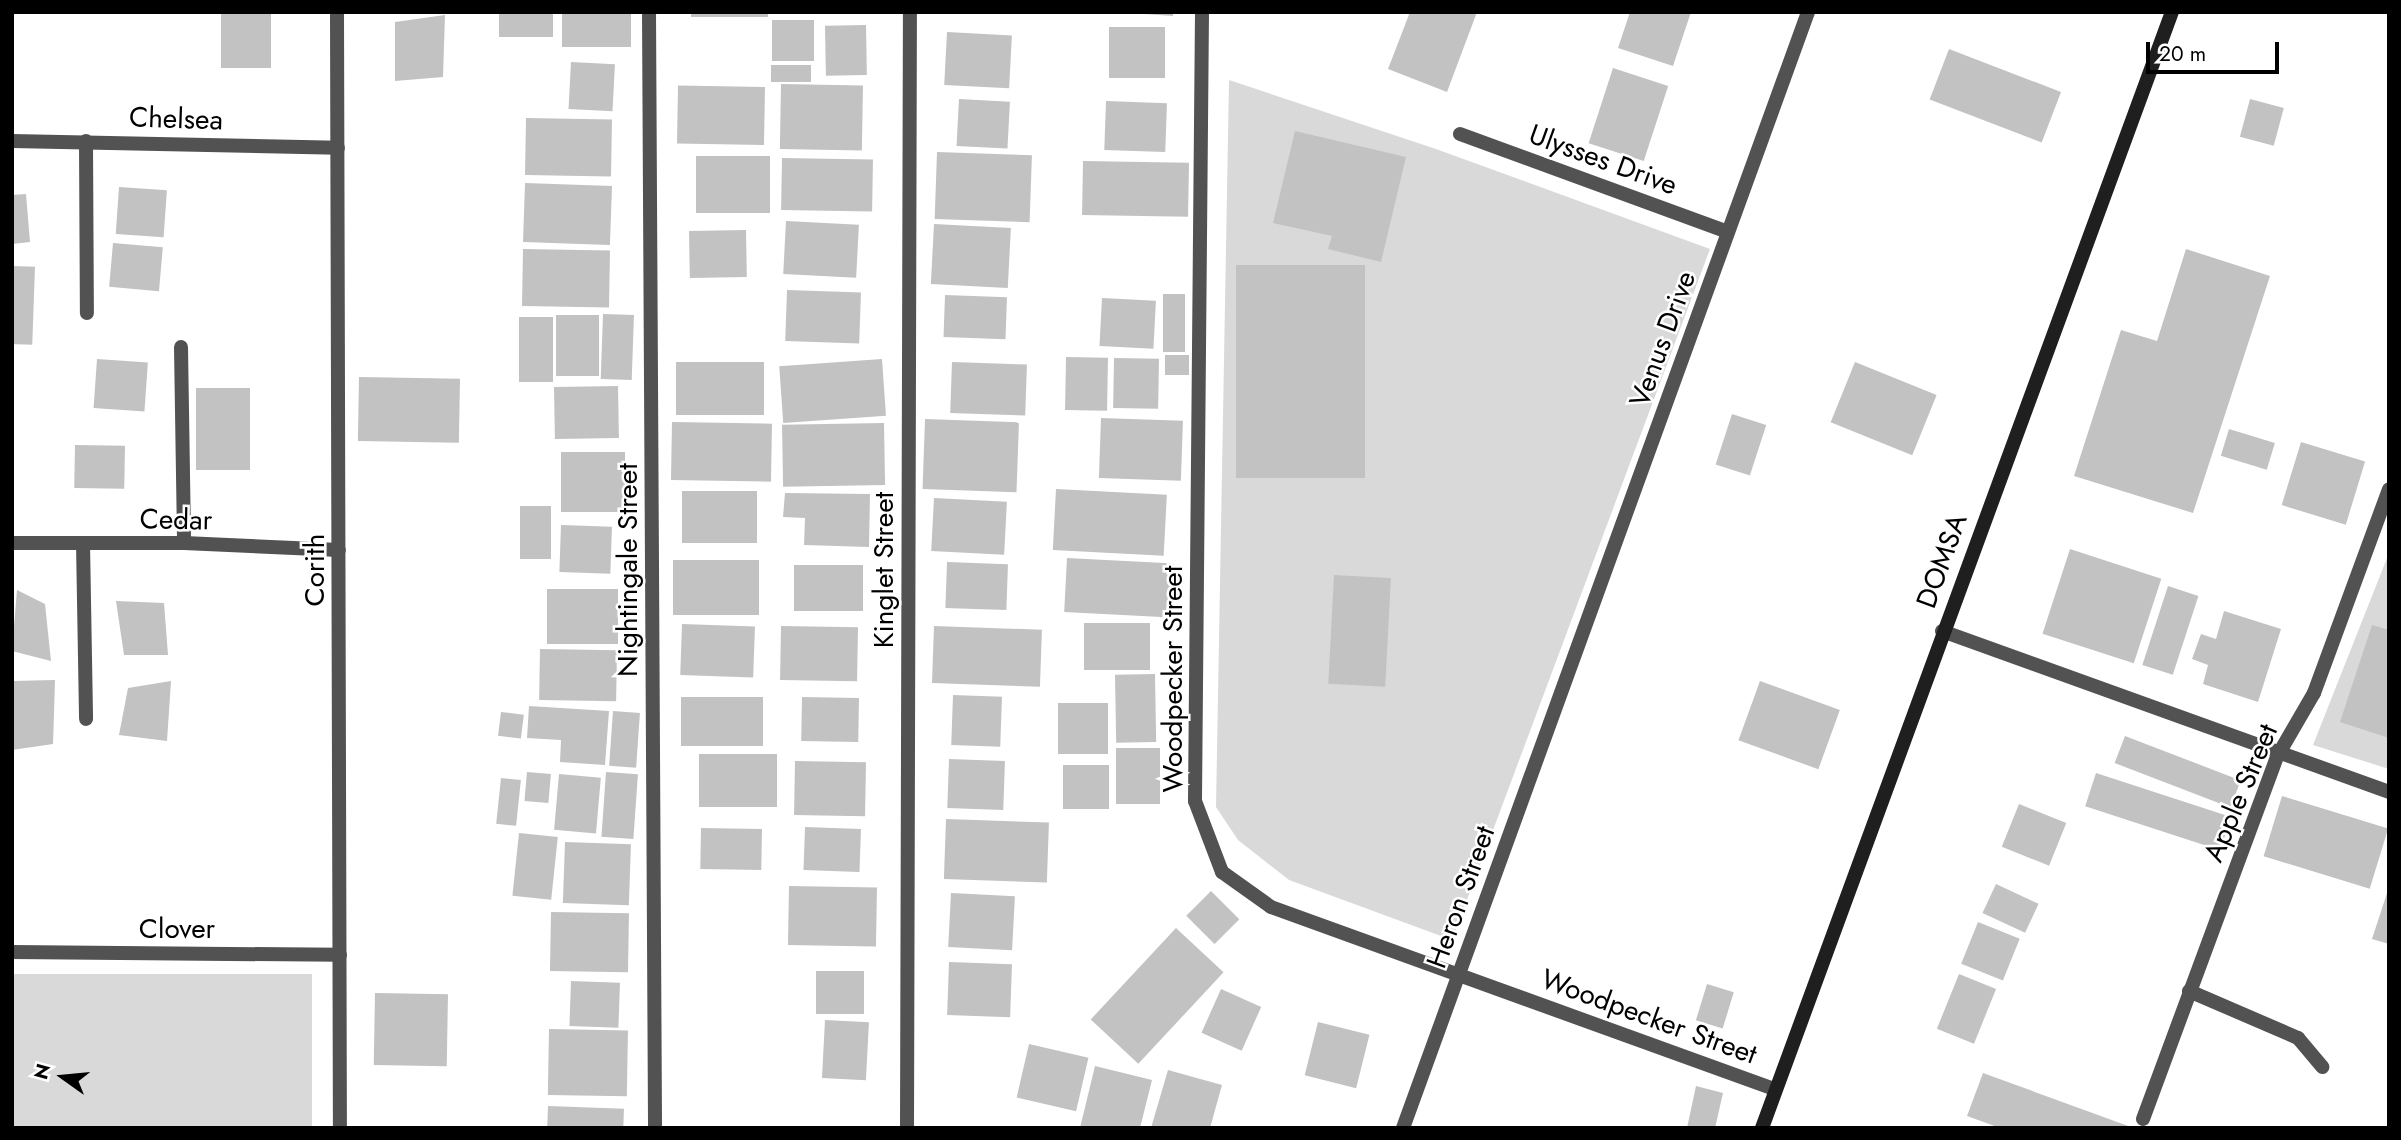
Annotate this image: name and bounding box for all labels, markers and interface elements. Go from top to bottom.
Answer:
scale bar [2149,28,2282,72]
text: 20 m [2159,39,2206,69]
street label: Chelsea [128,101,224,137]
street label: Ulysses Drive [1524,118,1682,202]
street label: Venus Drive [1623,267,1703,411]
street label: Nightingale Street [611,463,645,677]
street label: Kinglet Street [867,492,901,648]
street label: Cedar [139,503,213,537]
street label: DOMSA [1910,509,1974,613]
street label: Corith [298,534,332,606]
street label: Woodpecker Street [1156,566,1190,792]
street label: Apple Street [2197,719,2285,867]
street label: Heron Street [1420,821,1502,973]
street label: Clover [139,912,215,946]
street label: Woodpecker Street [1537,962,1761,1072]
north arrow [28,1042,98,1112]
text: N [27,1061,57,1082]

